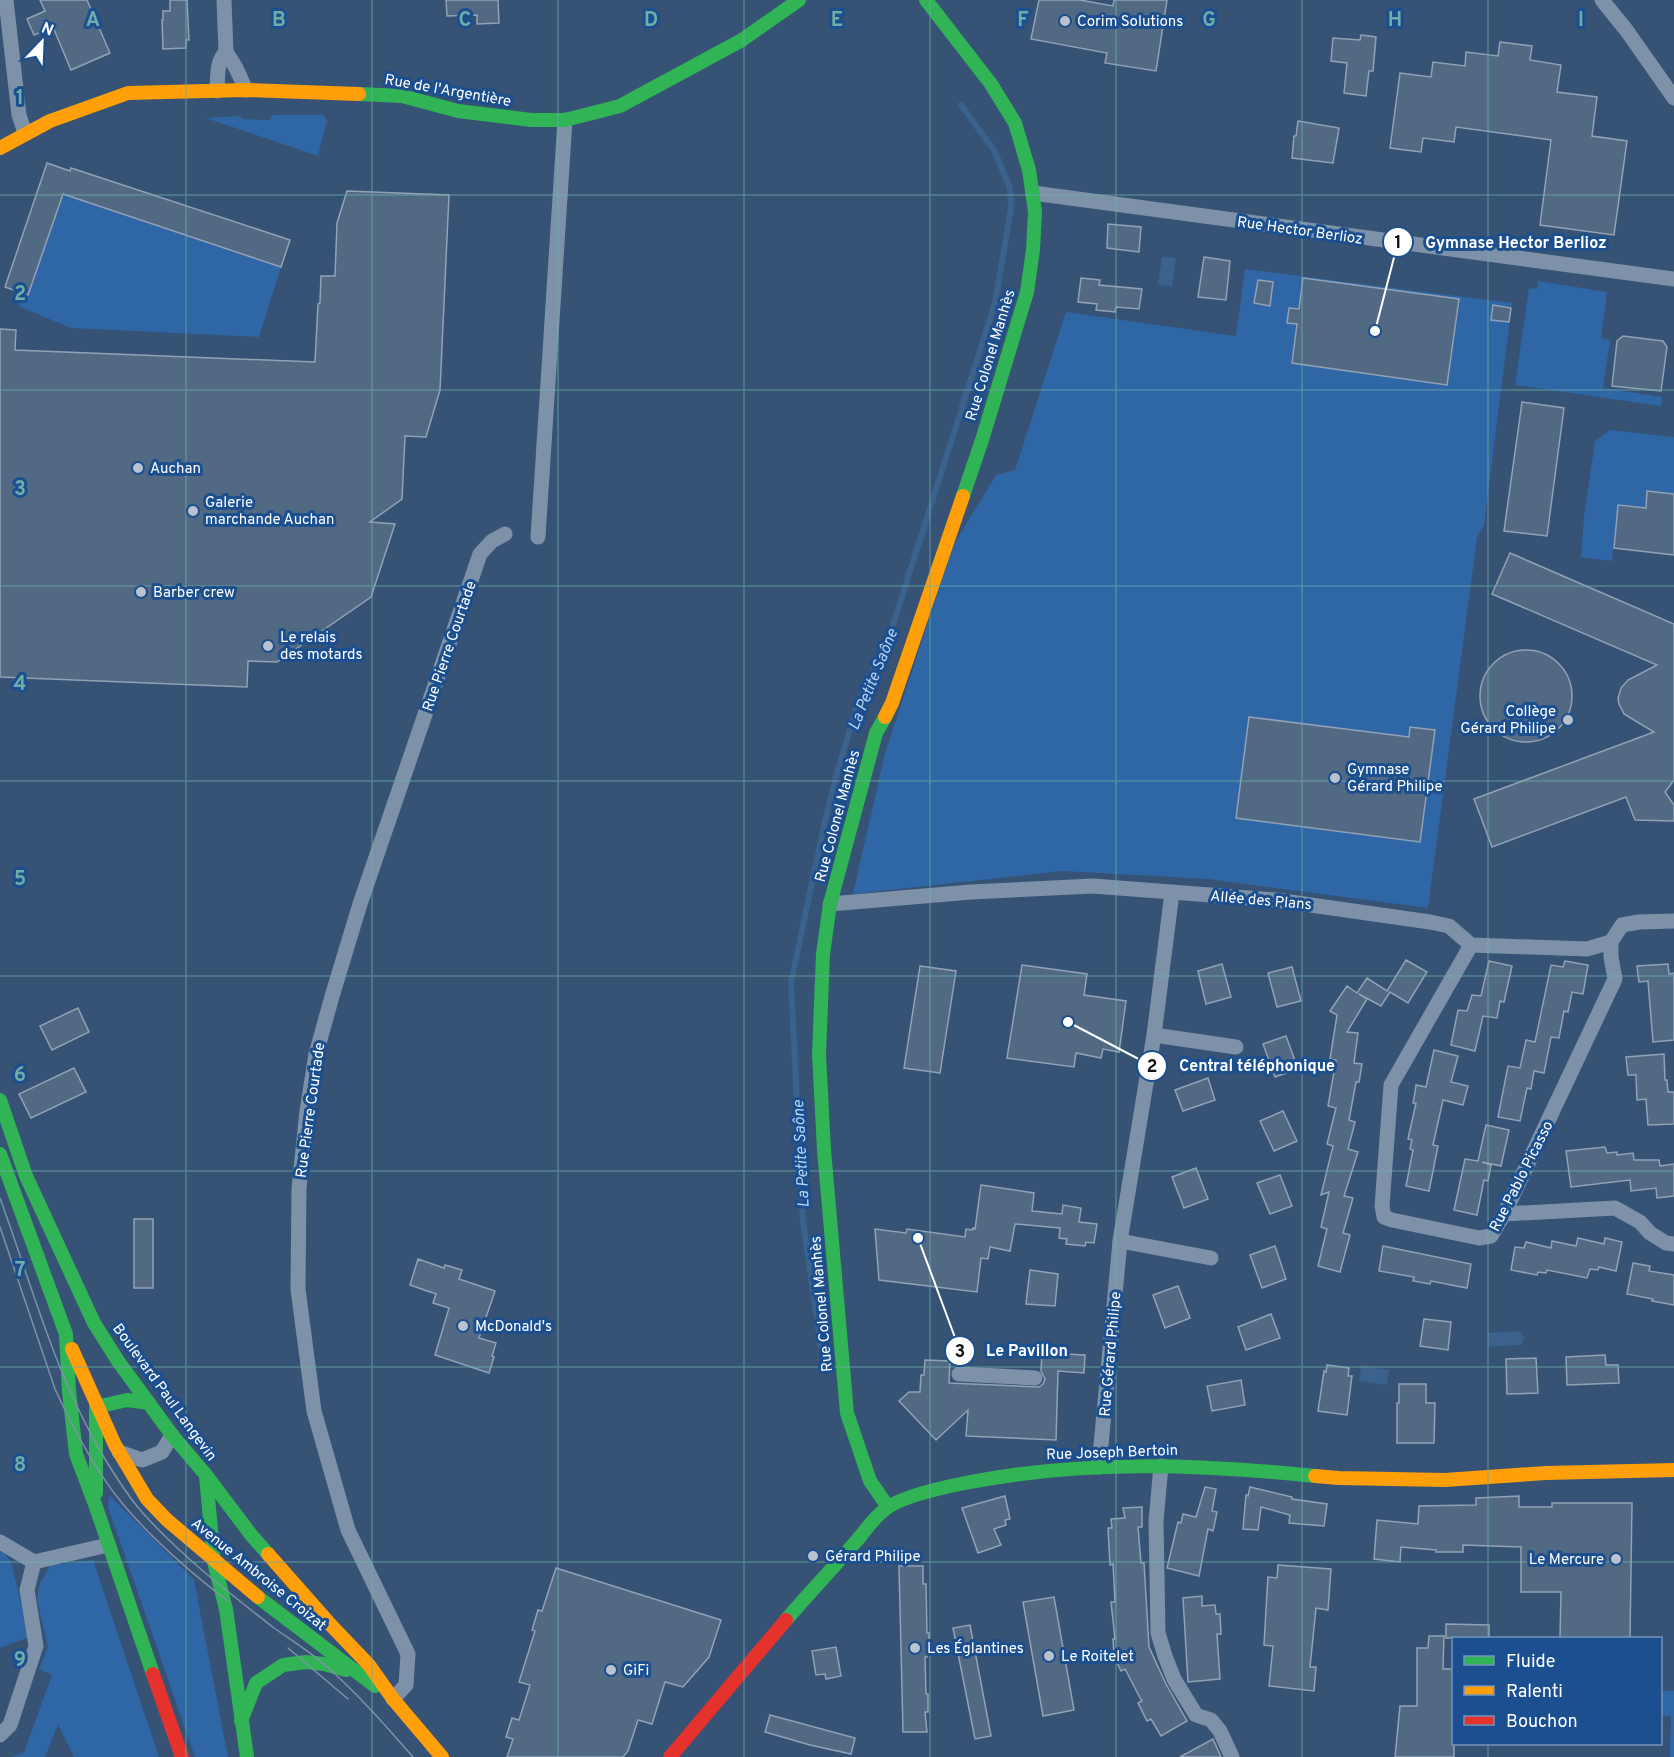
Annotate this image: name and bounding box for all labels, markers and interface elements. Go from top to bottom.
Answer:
text: A [86,8,100,34]
text: B [272,8,286,34]
text: C [459,8,471,34]
text: D [644,8,658,34]
text: E [831,8,843,34]
text: F [1017,8,1029,34]
text: G [1202,8,1216,34]
text: H [1388,8,1402,34]
text: I [1578,8,1584,34]
north arrow [12,12,72,72]
place label: Corim Solutions [1077,13,1183,32]
marker: Corim Solutions [1058,14,1072,28]
text: N [38,19,56,41]
street label: Rue de l'Argentière [383,71,512,112]
text: 1 [16,86,24,112]
street label: Rue Hector Berlioz [1236,213,1364,250]
callout: Gymnase Hector Berlioz [1383,225,1618,259]
text: 1 [1394,232,1402,255]
text: Gymnase Hector Berlioz [1425,234,1607,254]
text: 2 [14,282,26,308]
street label: Rue Colonel Manhès [962,287,1020,423]
place label: Auchan [150,460,201,479]
marker: Auchan [131,461,145,475]
text: 3 [14,477,26,503]
place label: Galerie marchande Auchan [205,494,335,530]
marker: Galerie marchande Auchan [186,504,200,518]
street label: Rue Pierre Courtade [419,579,482,714]
place label: Barber crew [153,584,235,603]
marker: Barber crew [134,585,148,599]
water label: La Petite Saône [844,625,904,733]
place label: Le relais des motards [280,629,363,665]
marker: Le relais des motards [261,639,275,653]
text: 4 [14,672,26,698]
place label: Collège Gérard Philipe [1460,703,1556,739]
marker: Collège Gérard Philipe [1561,713,1575,727]
street label: Rue Colonel Manhès [812,748,865,885]
place label: Gymnase Gérard Philipe [1347,761,1443,797]
marker: Gymnase Gérard Philipe [1328,771,1342,785]
text: 5 [14,867,26,893]
street label: Allée des Plans [1209,888,1312,915]
street label: Rue Pierre Courtade [293,1041,330,1179]
callout: Central téléphonique [1137,1049,1347,1083]
text: 2 [1146,1056,1158,1079]
text: Central téléphonique [1179,1057,1335,1077]
text: 6 [14,1063,26,1089]
water label: La Petite Saône [789,1099,815,1208]
street label: Rue Pablo Picasso [1486,1118,1558,1235]
street label: Rue Colonel Manhès [807,1235,838,1373]
text: 7 [15,1258,25,1284]
street label: Rue Gérard Philipe [1097,1291,1126,1417]
place label: McDonald's [475,1318,552,1337]
marker: McDonald's [456,1319,470,1333]
street label: Boulevard Paul Langevin [107,1320,220,1465]
callout: Le Pavillon [945,1334,1080,1368]
text: 3 [955,1341,965,1364]
text: Le Pavillon [986,1342,1068,1362]
street label: Rue Joseph Bertoin [1046,1442,1178,1465]
text: 8 [14,1453,26,1479]
street label: Avenue Ambroise Croizat [187,1515,330,1636]
place label: Gérard Philipe [825,1548,921,1567]
marker: Gérard Philipe [806,1549,820,1563]
place label: Le Mercure [1529,1551,1604,1570]
marker: Le Mercure [1609,1552,1623,1566]
legend [1452,1637,1662,1745]
place label: Les Églantines [927,1639,1024,1659]
marker: Les Églantines [908,1641,922,1655]
text: 9 [14,1648,26,1674]
place label: Le Roitelet [1061,1648,1134,1667]
marker: Le Roitelet [1042,1649,1056,1663]
text: Fluide [1506,1651,1555,1674]
place label: GiFi [623,1662,649,1681]
marker: GiFi [604,1663,618,1677]
text: Ralenti [1506,1681,1563,1704]
text: Bouchon [1506,1711,1578,1734]

